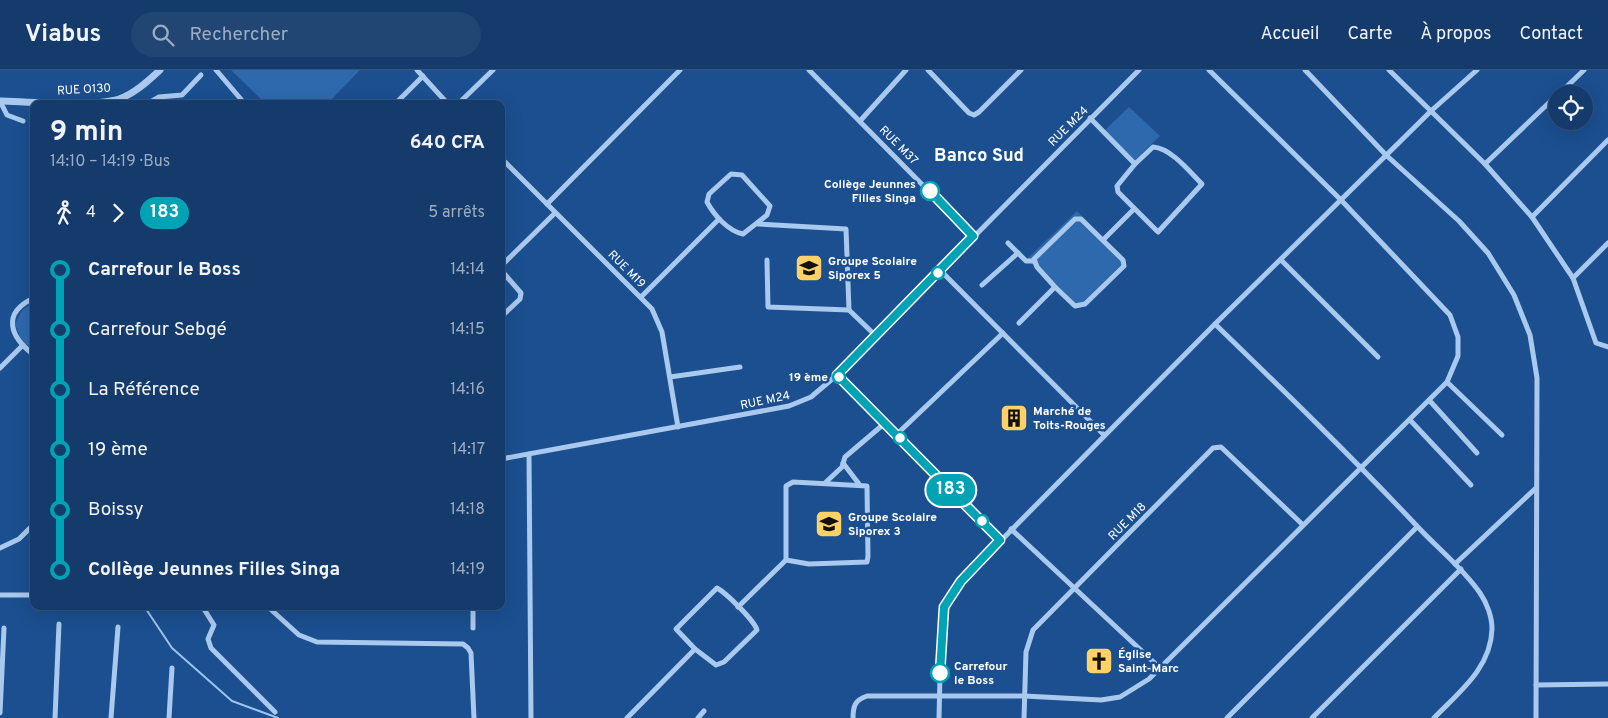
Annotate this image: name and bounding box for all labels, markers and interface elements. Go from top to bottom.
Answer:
search box [131,12,481,57]
text: Viabus [25,20,101,50]
icon: search [149,21,177,49]
text: Rechercher [189,23,288,47]
text: Accueil [1260,23,1319,46]
text: Carte [1347,23,1392,46]
text: À propos [1420,23,1491,46]
text: Contact [1519,23,1583,46]
street label: RUE O130 [57,81,112,99]
map controls [1548,85,1593,130]
button: locate [1548,85,1593,130]
street label: RUE M24 [1045,103,1092,150]
text: 9 min [50,115,123,151]
street label: RUE M37 [875,123,921,169]
text: 640 CFA [410,131,485,155]
district label: Banco Sud [934,145,1024,168]
text: 14:10 – 14:19 · Bus [50,152,170,172]
place label: Collège Jeunnes Filles Singa [824,177,916,207]
marker: Collège Jeunnes Filles Singa [920,181,940,201]
icon: walk [50,199,78,227]
icon: forward [104,199,132,227]
text: 183 [150,201,179,224]
text: 4 [86,203,96,223]
text: 5 arrêts [428,203,485,223]
street label: RUE M19 [604,247,649,292]
school or university icon: Groupe Scolaire Siporex 5 [794,253,824,283]
place label: Groupe Scolaire Siporex 5 [828,254,917,284]
text: Carrefour le Boss [88,258,241,282]
text: 14:14 [450,260,485,280]
unlabelled marker [931,266,945,280]
text: Carrefour Sebgé [88,318,227,342]
text: 14:15 [450,320,485,340]
place label: 19 ème [789,370,828,386]
marker: 19 ème [832,370,846,384]
text: La Référence [88,378,200,402]
text: 14:16 [450,380,485,400]
street label: RUE M24 [739,388,792,414]
building icon: Marché de Toits-Rouges [999,403,1029,433]
place label: Marché de Toits-Rouges [1033,404,1106,434]
unlabelled marker [893,431,907,445]
text: 19 ème [88,438,148,462]
text: 14:17 [452,440,485,460]
line badge: 183 [922,474,980,506]
text: 183 [936,478,966,501]
text: Boissy [88,498,144,522]
street label: RUE M18 [1105,499,1150,544]
text: 14:18 [450,500,485,520]
school or university icon: Groupe Scolaire Siporex 3 [814,509,844,539]
place label: Groupe Scolaire Siporex 3 [848,510,937,540]
unlabelled marker [975,514,989,528]
text: Collège Jeunnes Filles Singa [88,558,340,582]
text: 14:19 [450,560,485,580]
church icon: Église Saint-Marc [1084,646,1114,676]
place label: Église Saint-Marc [1118,647,1179,677]
place label: Carrefour le Boss [954,659,1007,689]
marker: Carrefour le Boss [930,663,950,683]

